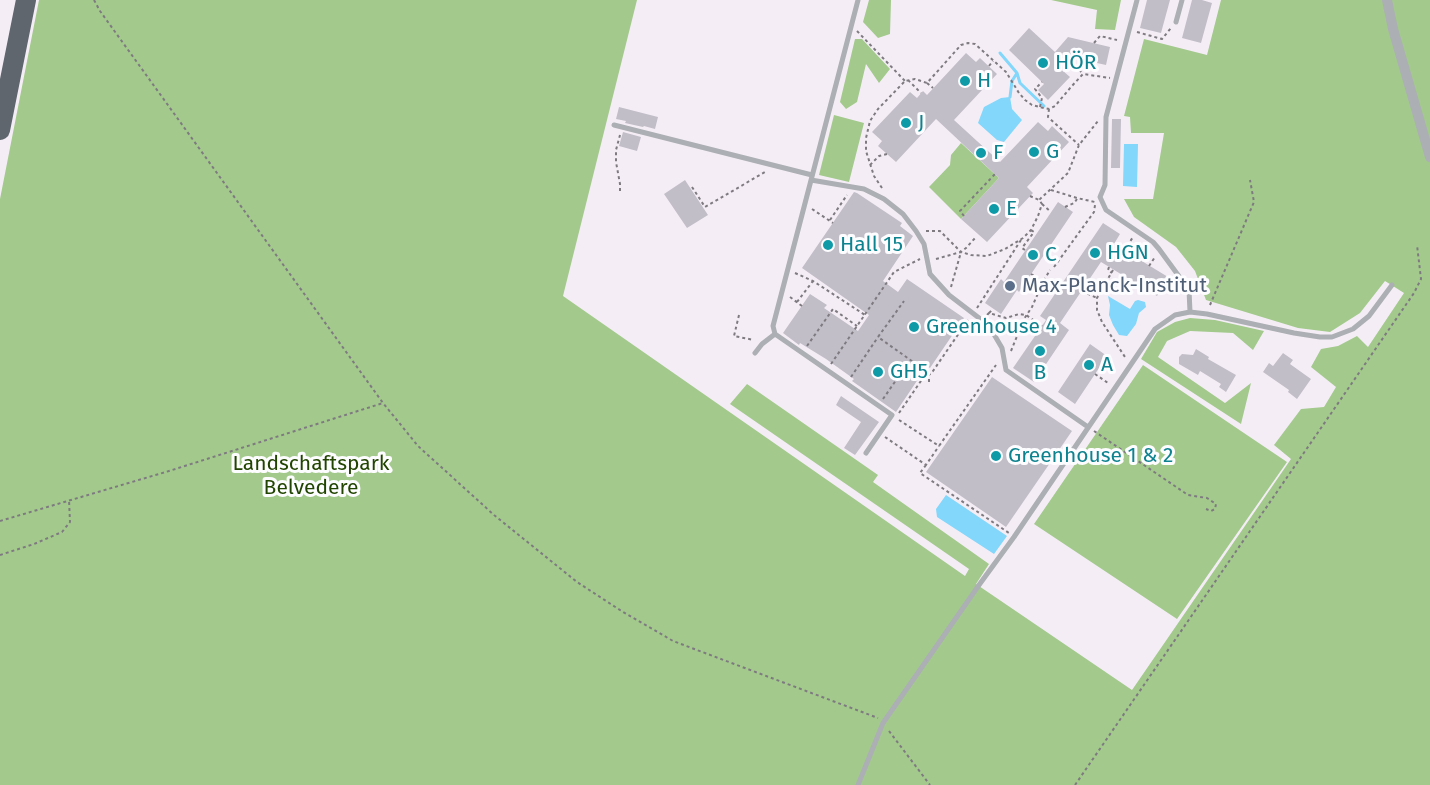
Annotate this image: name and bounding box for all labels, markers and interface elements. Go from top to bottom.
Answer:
place label: HÖR [1055,50,1097,76]
marker: HÖR [1036,56,1050,70]
place label: H [977,68,991,94]
marker: H [958,74,972,88]
place label: J [918,110,924,136]
marker: J [899,116,913,130]
place label: G [1046,139,1059,165]
place label: F [993,140,1003,166]
marker: G [1027,145,1041,159]
marker: F [974,146,988,160]
place label: E [1006,196,1017,222]
marker: E [987,202,1001,216]
place label: Hall 15 [840,232,903,258]
marker: Hall 15 [821,238,835,252]
place label: HGN [1107,240,1149,266]
place label: C [1045,242,1057,268]
marker: HGN [1088,246,1102,260]
marker: C [1026,248,1040,262]
place label: Max-Planck-Institut [1022,273,1207,299]
marker: Max-Planck-Institut [1003,279,1017,293]
place label: Greenhouse 4 [926,314,1057,340]
marker: Greenhouse 4 [907,320,921,334]
marker: B [1033,344,1047,358]
place label: A [1101,352,1113,378]
marker: A [1082,358,1096,372]
place label: GH5 [890,359,928,385]
place label: B [1034,360,1046,386]
marker: GH5 [871,365,885,379]
place label: Greenhouse 1 & 2 [1008,443,1173,469]
marker: Greenhouse 1 & 2 [989,449,1003,463]
park label: Landschaftspark Belvedere [232,451,390,501]

